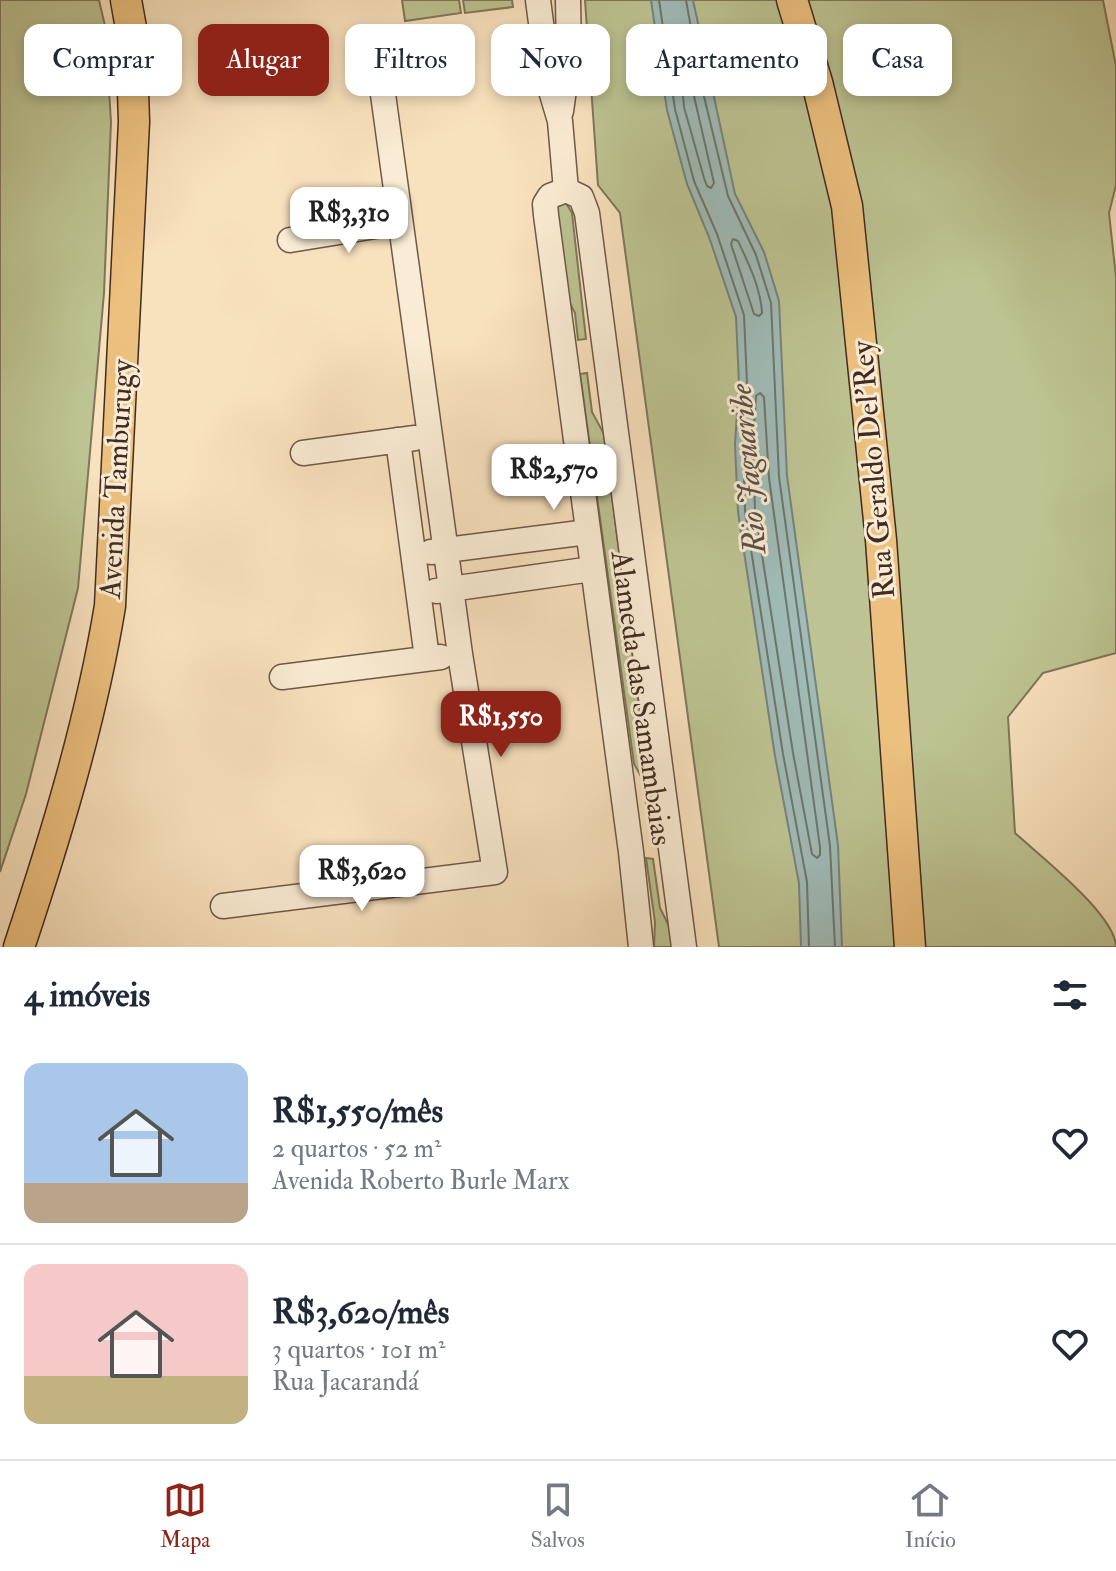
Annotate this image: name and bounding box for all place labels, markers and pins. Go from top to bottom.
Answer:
pin: R$3,310 [275,187,423,255]
pin: R$2,570 [480,444,628,512]
pin: R$1,550 [427,691,575,759]
pin: R$3,620 [288,845,436,913]

